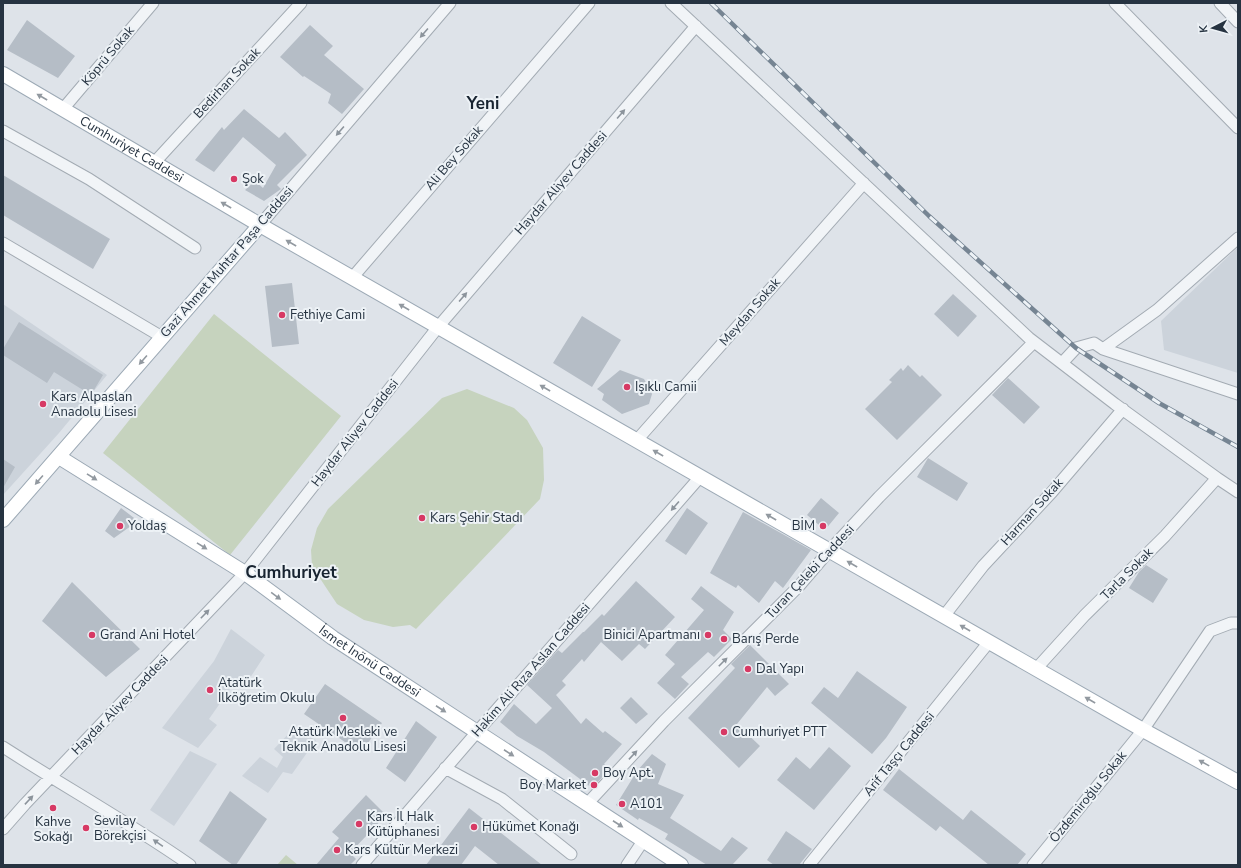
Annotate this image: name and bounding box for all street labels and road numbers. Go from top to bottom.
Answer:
street label: Köprü Sokak [78,22,139,90]
street label: Bedirhan Sokak [189,43,265,122]
street label: Cumhuriyet Caddesi [76,112,187,187]
street label: Ali Bey Sokak [421,121,487,194]
street label: Haydar Aliyev Caddesi [511,127,611,239]
street label: Gazi Ahmet Muhtar Paşa Caddesi [156,183,298,341]
street label: Meydan Sokak [715,274,785,350]
street label: Haydar Aliyev Caddesi [307,375,403,491]
street label: Harman Sokak [997,474,1068,550]
street label: Turan Çelebi Caddesi [761,521,859,623]
street label: Tarla Sokak [1097,543,1158,604]
street label: Hakim Ali Rıza Aslan Caddesi [468,599,594,741]
street label: İsmet İnönü Caddesi [315,621,424,702]
street label: Haydar Aliyev Caddesi [68,651,172,759]
street label: Arif Taşçı Caddesi [859,708,939,800]
street label: Özdemiroğlu Sokak [1045,746,1131,847]

